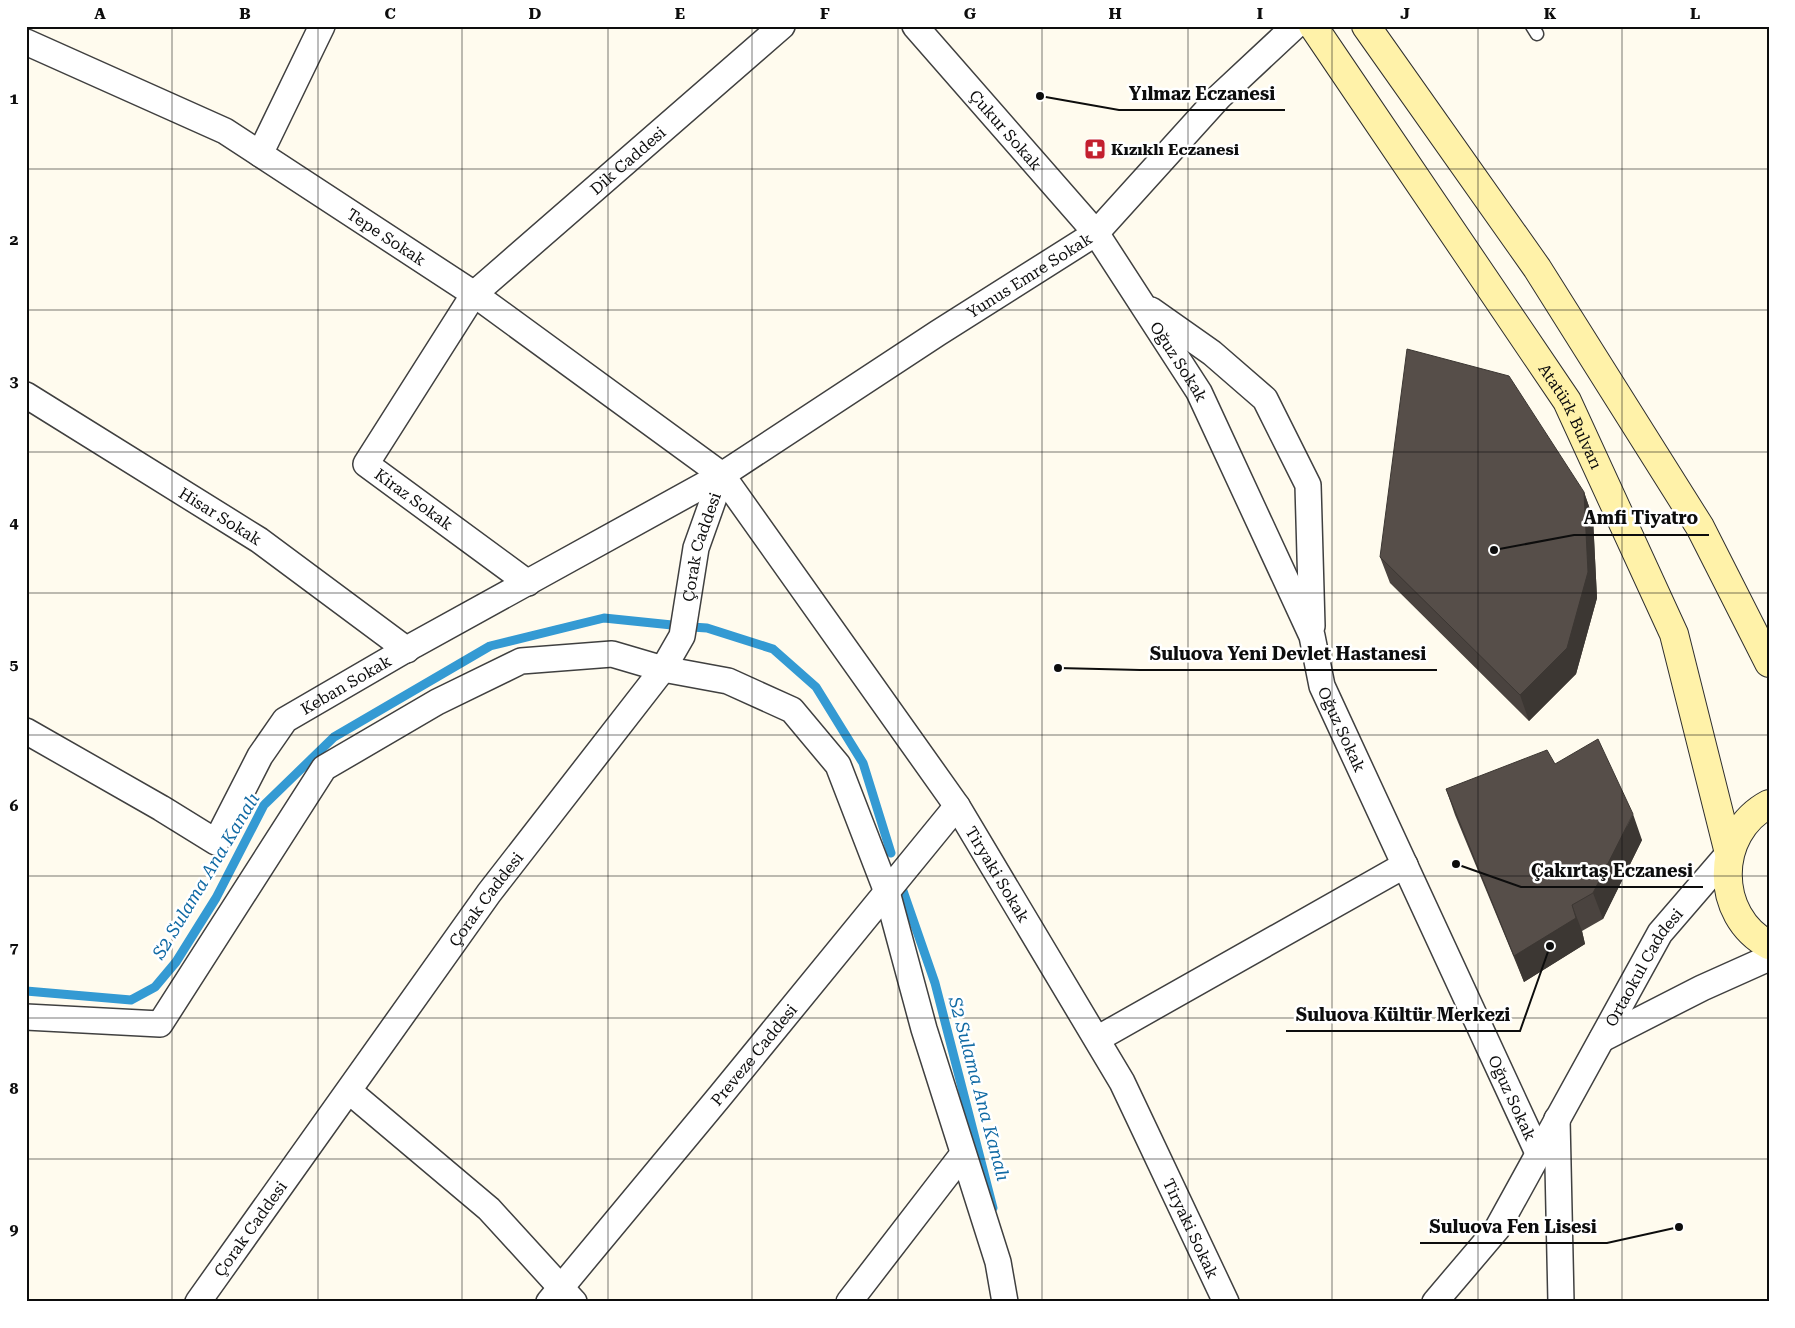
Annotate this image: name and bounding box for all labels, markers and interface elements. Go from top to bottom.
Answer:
text: A [94,4,106,23]
text: B [239,4,251,23]
text: C [384,4,396,23]
text: D [529,4,542,23]
text: E [675,4,685,23]
text: F [820,4,830,23]
text: G [964,4,977,23]
text: H [1108,4,1122,23]
text: I [1257,4,1263,23]
text: J [1400,4,1410,23]
text: K [1544,4,1557,23]
text: L [1690,4,1700,23]
callout: Yılmaz Eczanesi [1119,77,1285,110]
text: Yılmaz Eczanesi [1129,83,1275,104]
street label: Çukur Sokak [965,86,1046,174]
text: 1 [10,89,19,108]
street label: Dik Caddesi [586,123,670,199]
pharmacy icon: Kızıklı Eczanesi [1083,137,1107,161]
place label: Kızıklı Eczanesi [1111,140,1240,159]
street label: Tepe Sokak [343,204,429,270]
street label: Yunus Emre Sokak [963,229,1096,322]
text: 2 [10,230,19,249]
street label: Oğuz Sokak [1146,318,1211,405]
street label: Atatürk Bulvarı [1534,360,1606,472]
text: 3 [10,372,19,391]
street label: Kiraz Sokak [371,465,456,534]
street label: Hisar Sokak [175,484,265,549]
street label: Çorak Caddesi [679,490,725,603]
callout: Amfi Tiyatro [1574,502,1709,535]
text: Amfi Tiyatro [1584,507,1699,528]
text: 4 [10,513,19,532]
callout: Suluova Yeni Devlet Hastanesi [1140,637,1437,670]
text: Suluova Yeni Devlet Hastanesi [1150,643,1426,664]
street label: Keban Sokak [297,651,395,719]
text: 5 [10,655,19,674]
street label: Oğuz Sokak [1314,684,1369,775]
water label: S2 Sulama Ana Kanalı [147,789,264,963]
text: 6 [10,796,19,815]
street label: Tiryaki Sokak [961,823,1033,926]
street label: Çorak Caddesi [445,848,527,950]
callout: Çakırtaş Eczanesi [1521,854,1703,887]
text: Çakırtaş Eczanesi [1531,860,1693,881]
street label: Ortaokul Caddesi [1601,905,1687,1030]
text: 7 [10,938,19,957]
water label: S2 Sulama Ana Kanalı [944,993,1014,1184]
callout: Suluova Kültür Merkezi [1286,998,1520,1031]
street label: Preveze Caddesi [707,1000,801,1110]
text: Suluova Kültür Merkezi [1296,1004,1510,1025]
street label: Oğuz Sokak [1484,1052,1540,1144]
text: 8 [10,1079,19,1098]
street label: Tiryaki Sokak [1159,1176,1222,1282]
street label: Çorak Caddesi [210,1178,291,1280]
callout: Suluova Fen Lisesi [1420,1210,1607,1243]
text: Suluova Fen Lisesi [1429,1216,1597,1237]
text: 9 [10,1220,19,1239]

